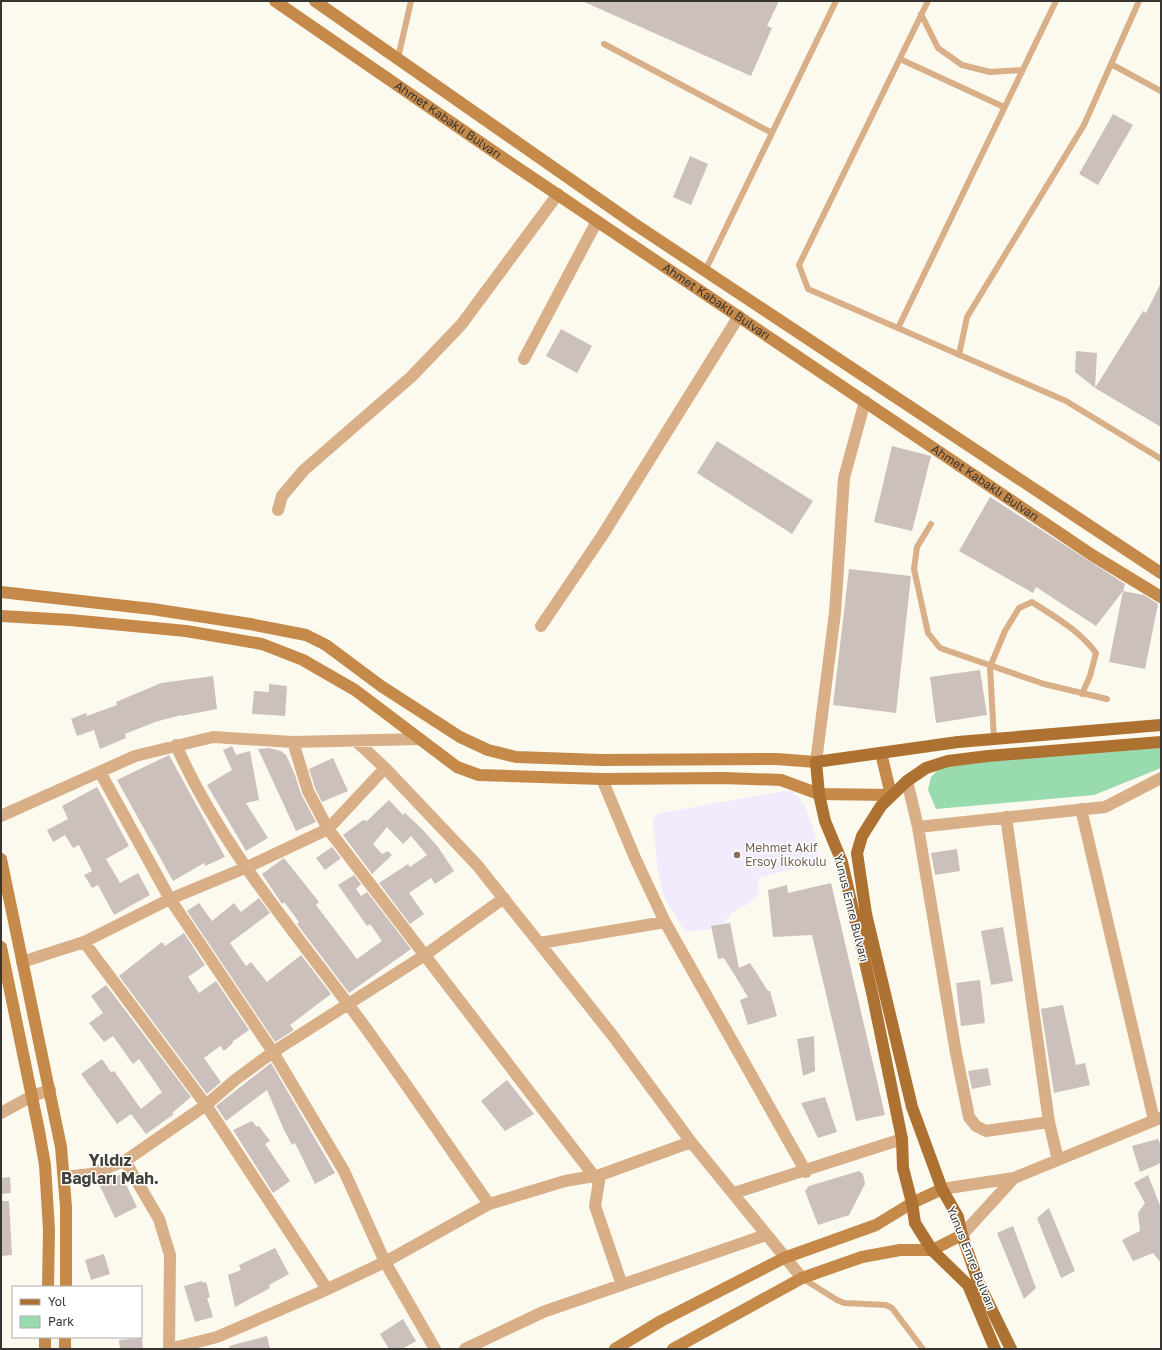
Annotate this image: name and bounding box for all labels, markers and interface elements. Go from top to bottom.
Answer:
street label: Ahmet Kabaklı Bulvarı [392,78,505,162]
street label: Ahmet Kabaklı Bulvarı [660,260,773,343]
street label: Ahmet Kabaklı Bulvarı [928,441,1042,524]
place label: Mehmet Akif Ersoy İlkokulu [745,840,827,869]
marker: Mehmet Akif Ersoy İlkokulu [732,850,742,860]
street label: Yunus Emre Bulvarı [831,852,872,963]
district label: Yıldız Bağları Mah. [61,1150,159,1188]
street label: Yunus Emre Bulvarı [944,1204,999,1312]
legend [12,1286,142,1338]
text: Yol [48,1294,66,1309]
text: Park [48,1314,74,1329]

